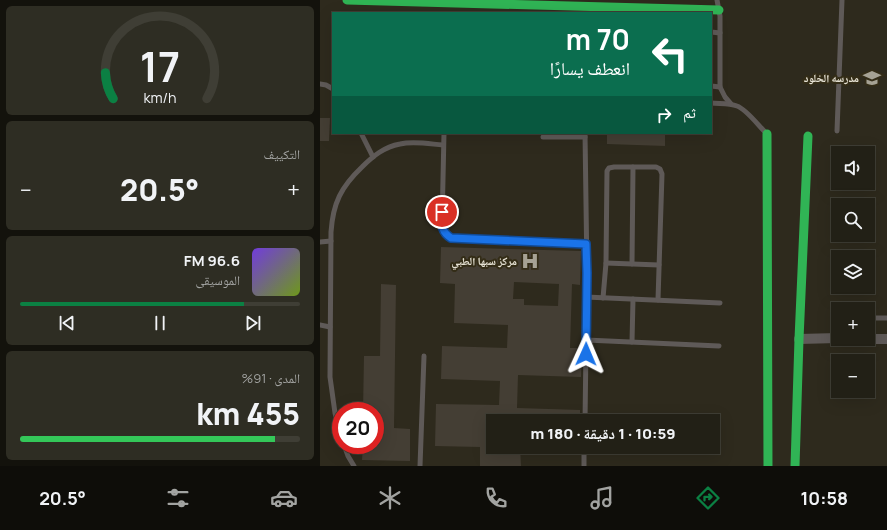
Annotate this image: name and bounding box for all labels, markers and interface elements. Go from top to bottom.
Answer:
text: 70 m [566,20,630,58]
icon: left [644,28,696,80]
text: 17 [140,37,180,93]
text: انعطف يسارًا [550,56,630,80]
school or university icon: مدرسه الخلود [862,68,882,88]
place label: مدرسه الخلود [804,70,859,85]
text: km/h [143,87,177,106]
text: ثم [683,102,696,123]
icon: right [653,104,675,126]
text: التكييف [264,145,300,163]
map controls [831,146,875,398]
button: sound [831,146,875,190]
text: 20.5° [120,169,199,210]
text: − [20,175,32,205]
text: + [287,175,300,205]
pin [425,195,459,229]
button: search [831,198,875,242]
icon: arrive [431,201,453,223]
text: 96.6 FM [184,250,240,271]
button: layers [831,250,875,294]
hospital icon: مركز سبها الطبي [520,251,540,271]
place label: مركز سبها الطبي [451,253,517,270]
text: الموسيقى [196,271,240,289]
button: + [831,302,875,346]
icon: previous [56,312,78,334]
icon: pause [149,312,171,334]
icon: next [242,312,264,334]
position arrow [565,333,607,375]
button: − [831,354,875,398]
text: المدى · 91% [242,369,300,387]
text: 455 km [196,393,300,434]
speed limit sign: 20 [332,402,384,454]
text: 10:59 · 1 دقيقة · 180 m [530,423,676,444]
icon: filters [164,484,192,512]
icon: car [270,484,298,512]
icon: climate [376,484,404,512]
icon: phone [482,484,510,512]
icon: music [588,484,616,512]
icon: directions [694,484,722,512]
text: 20.5° [39,486,86,510]
text: 10:58 [800,486,848,510]

